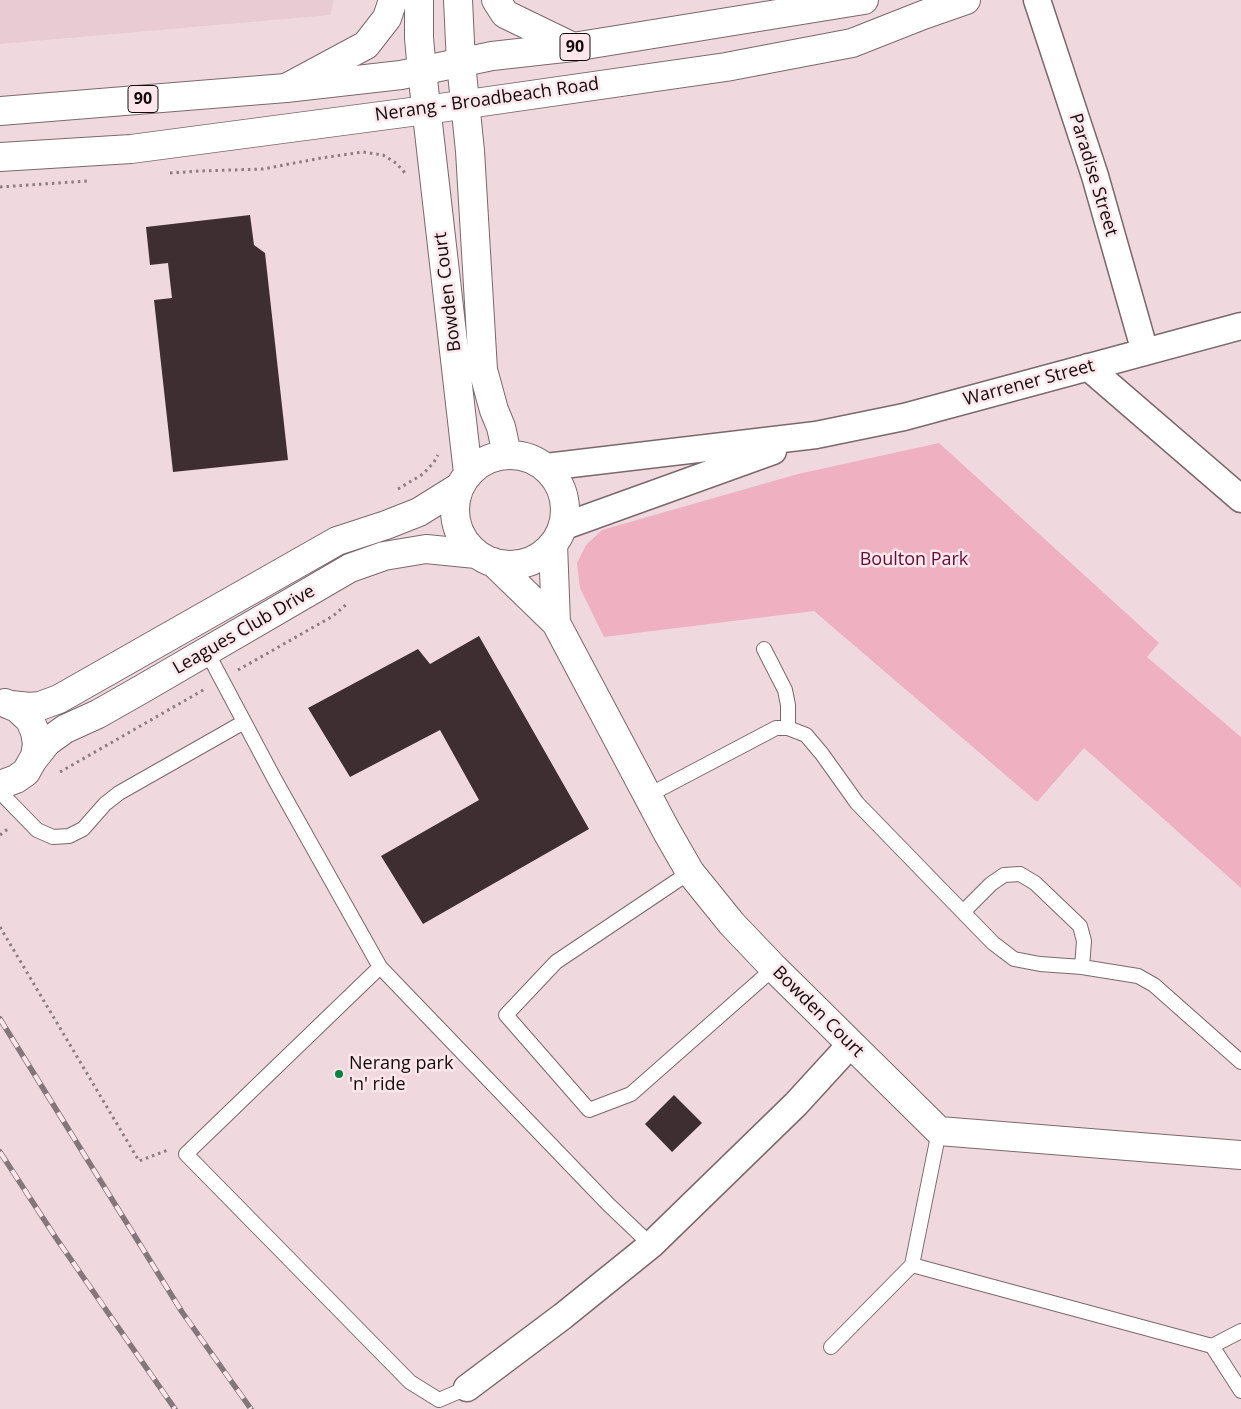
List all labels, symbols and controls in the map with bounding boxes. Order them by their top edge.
road number: 90 [560,34,590,61]
street label: Nerang - Broadbeach Road [373,74,601,126]
road number: 90 [128,86,158,112]
street label: Paradise Street [1064,111,1122,239]
street label: Bowden Court [430,231,466,353]
street label: Warrener Street [961,355,1097,411]
park label: Boulton Park [860,549,968,571]
street label: Leagues Club Drive [169,581,319,679]
street label: Bowden Court [768,962,868,1062]
place label: Nerang park 'n' ride [349,1053,453,1096]
marker: Nerang park 'n' ride [333,1068,345,1080]

